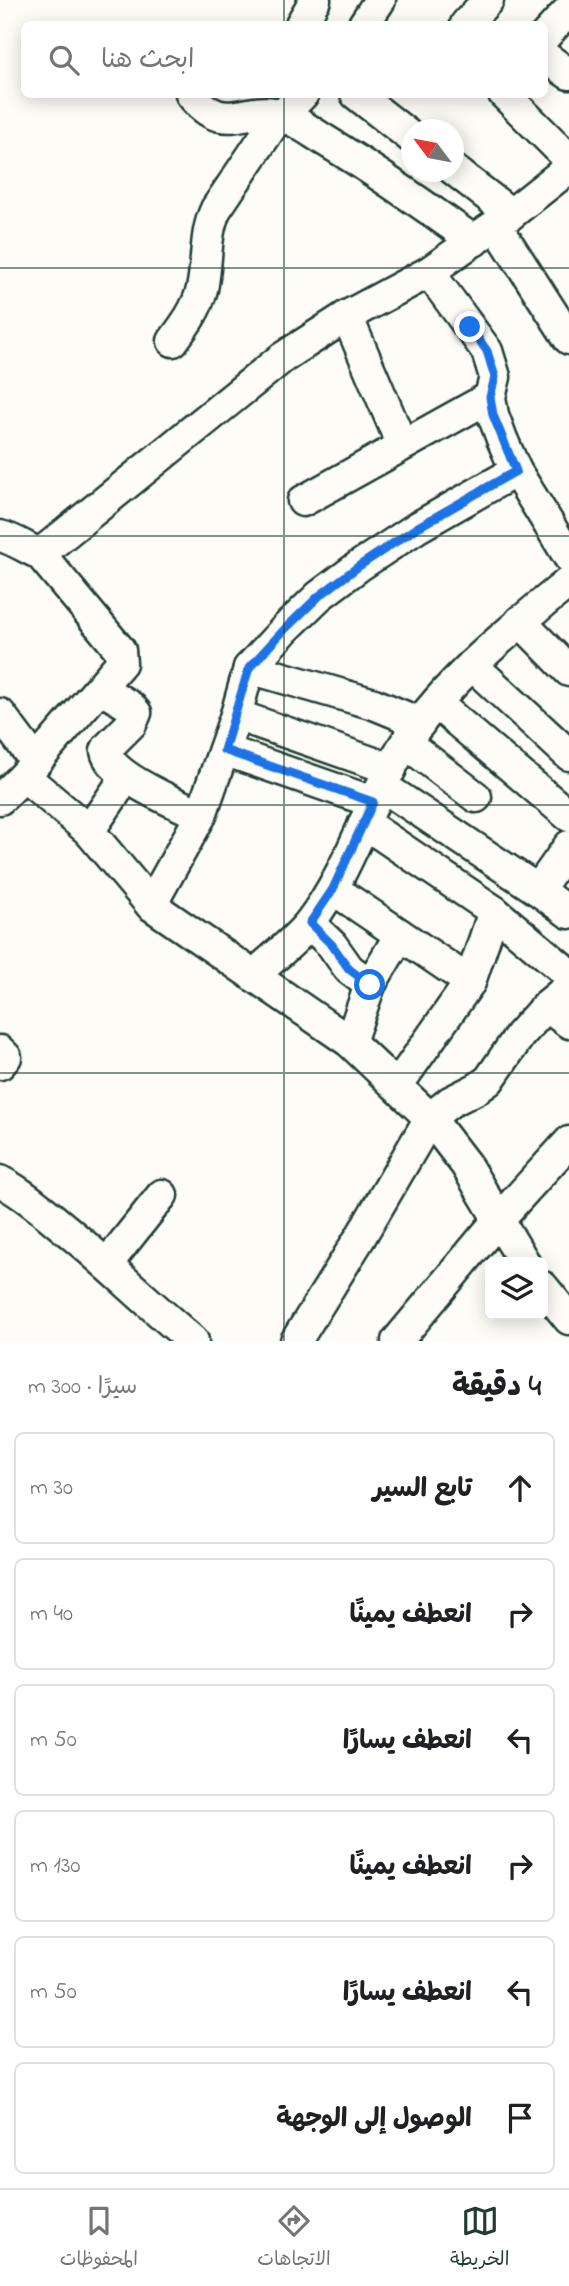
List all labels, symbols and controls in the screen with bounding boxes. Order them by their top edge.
search box [21,21,548,98]
icon: search [45,41,83,79]
text: ابحث هنا [101,42,194,80]
north arrow [401,119,464,182]
route end [454,311,485,342]
route start [354,969,385,1000]
map controls [485,1257,548,1320]
button: layers [485,1257,548,1320]
text: 4 دقيقة [452,1366,541,1410]
text: سيرًا · 300 m [28,1371,137,1404]
icon: ahead [501,1469,539,1507]
text: تابع السير [373,1471,472,1509]
text: 30 m [30,1472,73,1505]
icon: right [501,1595,539,1633]
text: انعطف يمينًا [349,1597,472,1635]
text: 40 m [30,1598,73,1631]
icon: left [501,1721,539,1759]
text: انعطف يسارًا [343,1723,472,1761]
text: 50 m [30,1724,77,1757]
icon: right [501,1847,539,1885]
text: انعطف يمينًا [349,1849,472,1887]
text: 130 m [30,1850,80,1883]
icon: left [501,1973,539,2011]
text: انعطف يسارًا [343,1975,472,2013]
text: 50 m [30,1976,77,2009]
icon: arrive [501,2099,539,2137]
text: الوصول إلى الوجهة [276,2101,472,2139]
tab: المحفوظات [60,2202,138,2275]
tab: الاتجاهات [257,2202,331,2275]
tab: الخريطة [450,2202,509,2275]

